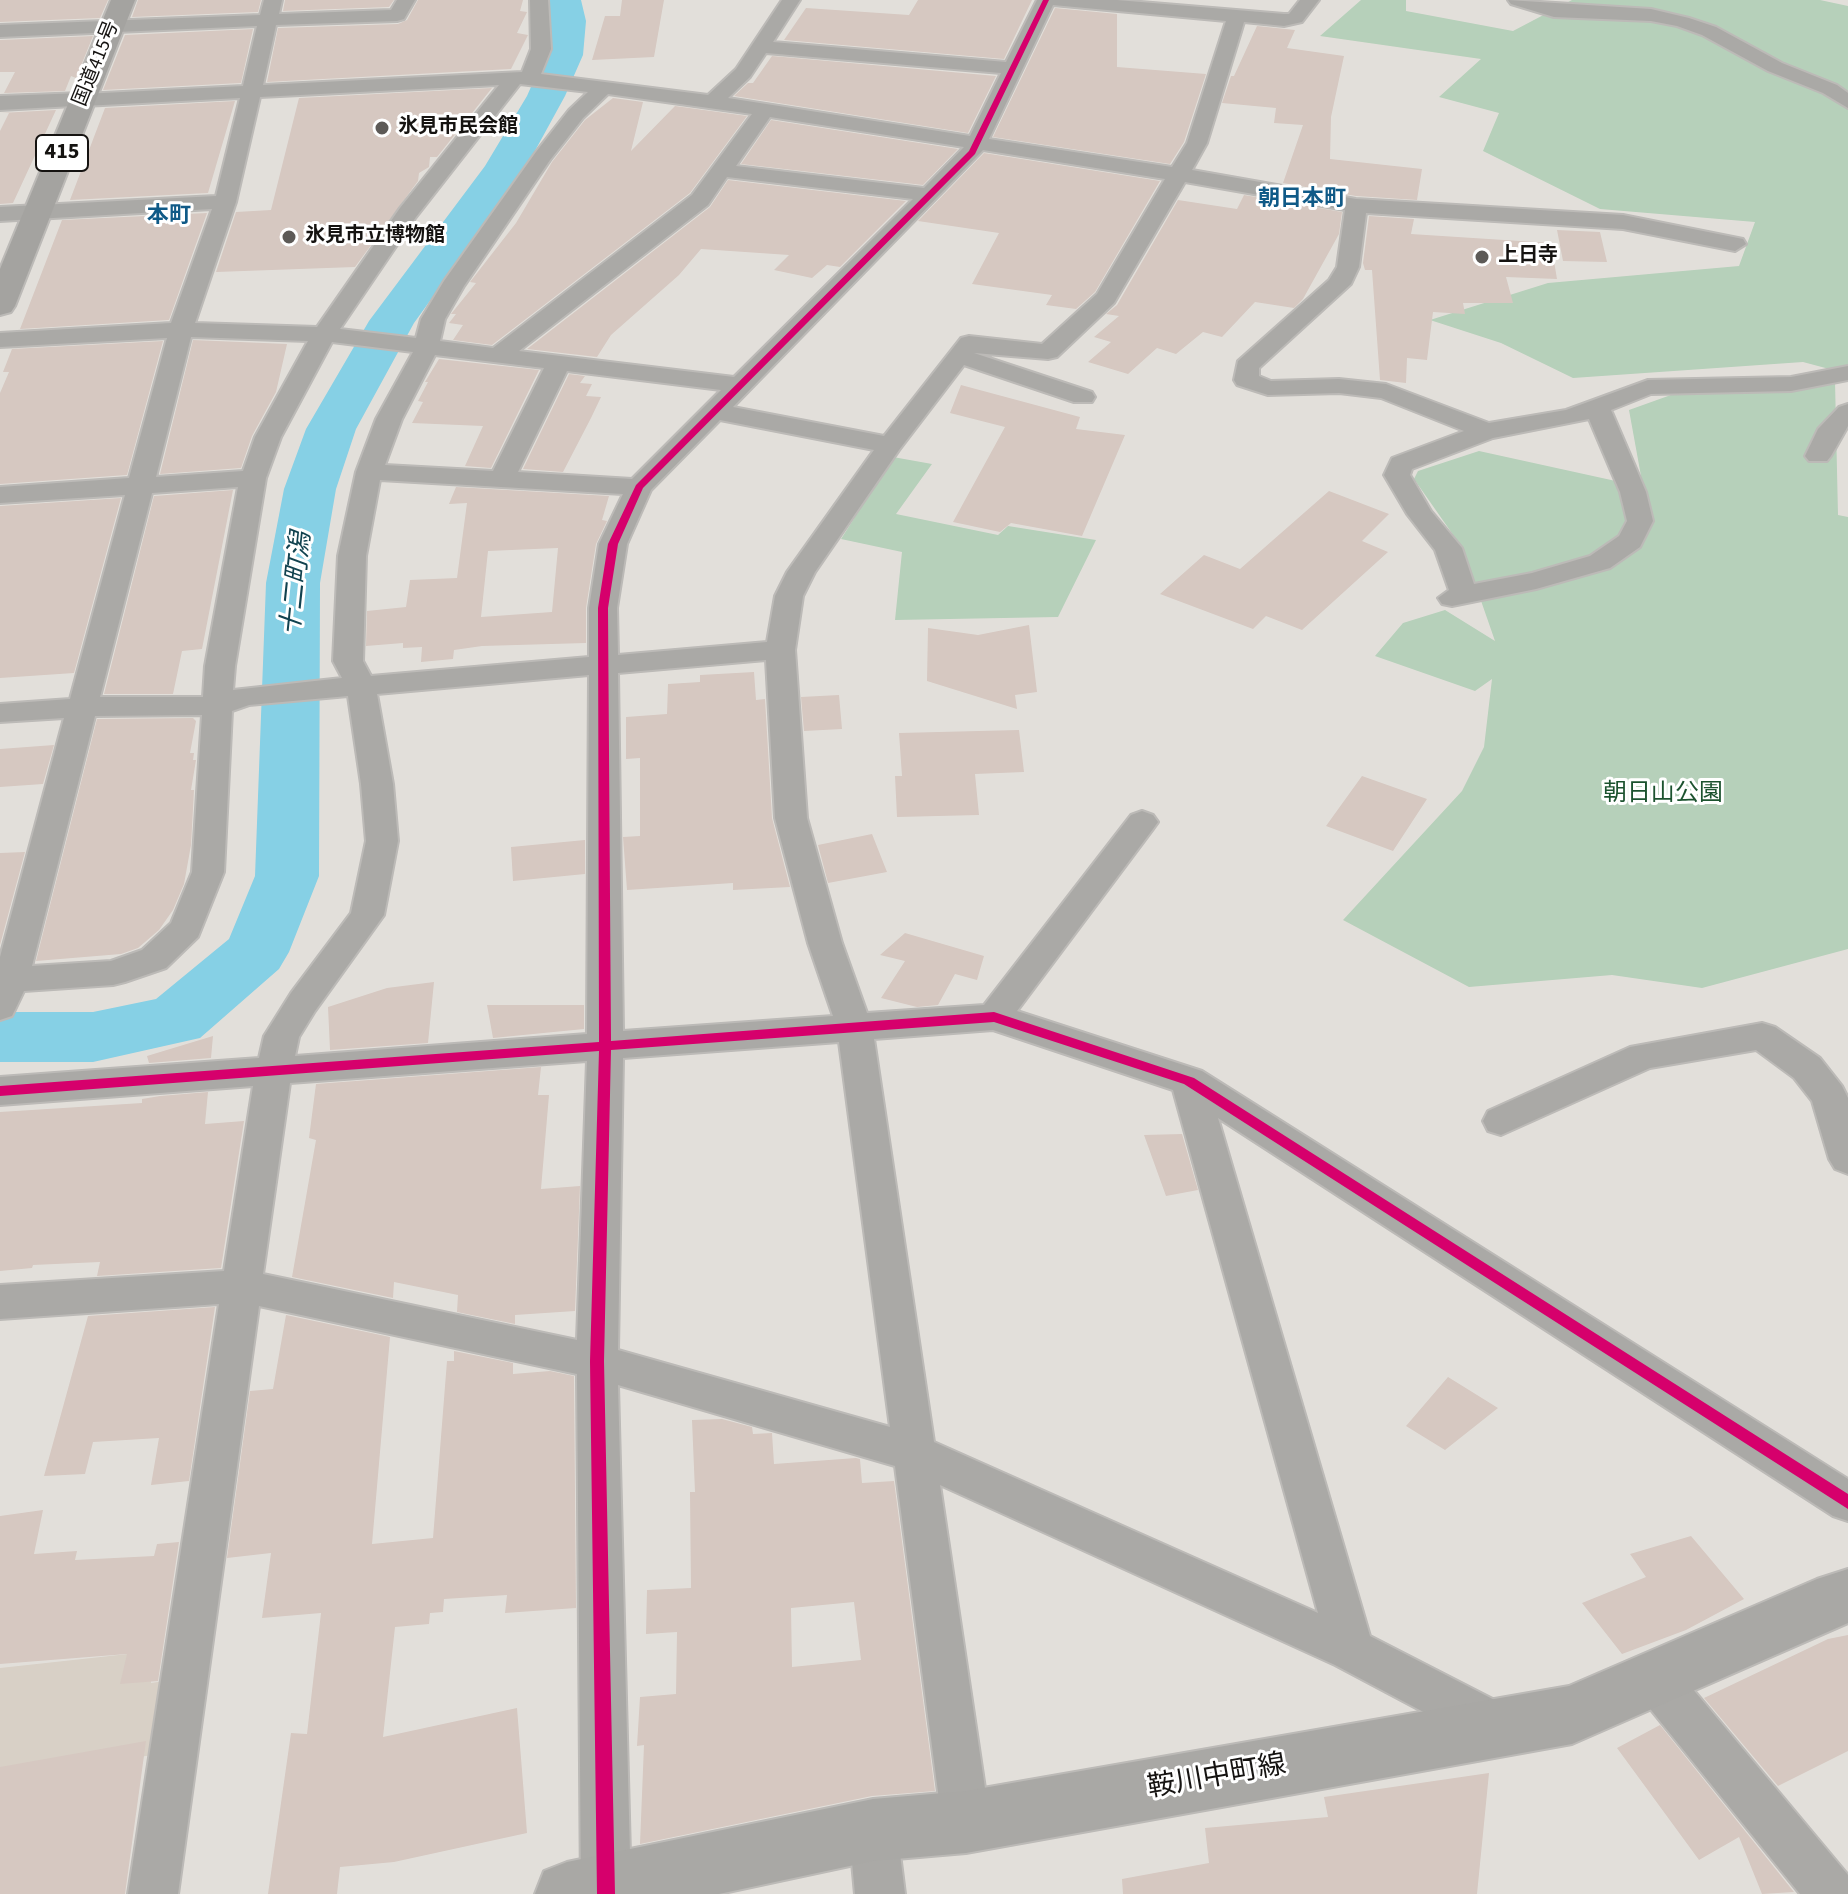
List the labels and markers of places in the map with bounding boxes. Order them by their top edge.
place label: 氷見市民会館 [398,116,518,140]
marker: 氷見市民会館 [373,119,391,137]
place label: 氷見市立博物館 [305,225,445,249]
marker: 氷見市立博物館 [280,228,298,246]
place label: 上日寺 [1498,245,1558,269]
marker: 上日寺 [1473,248,1491,266]

